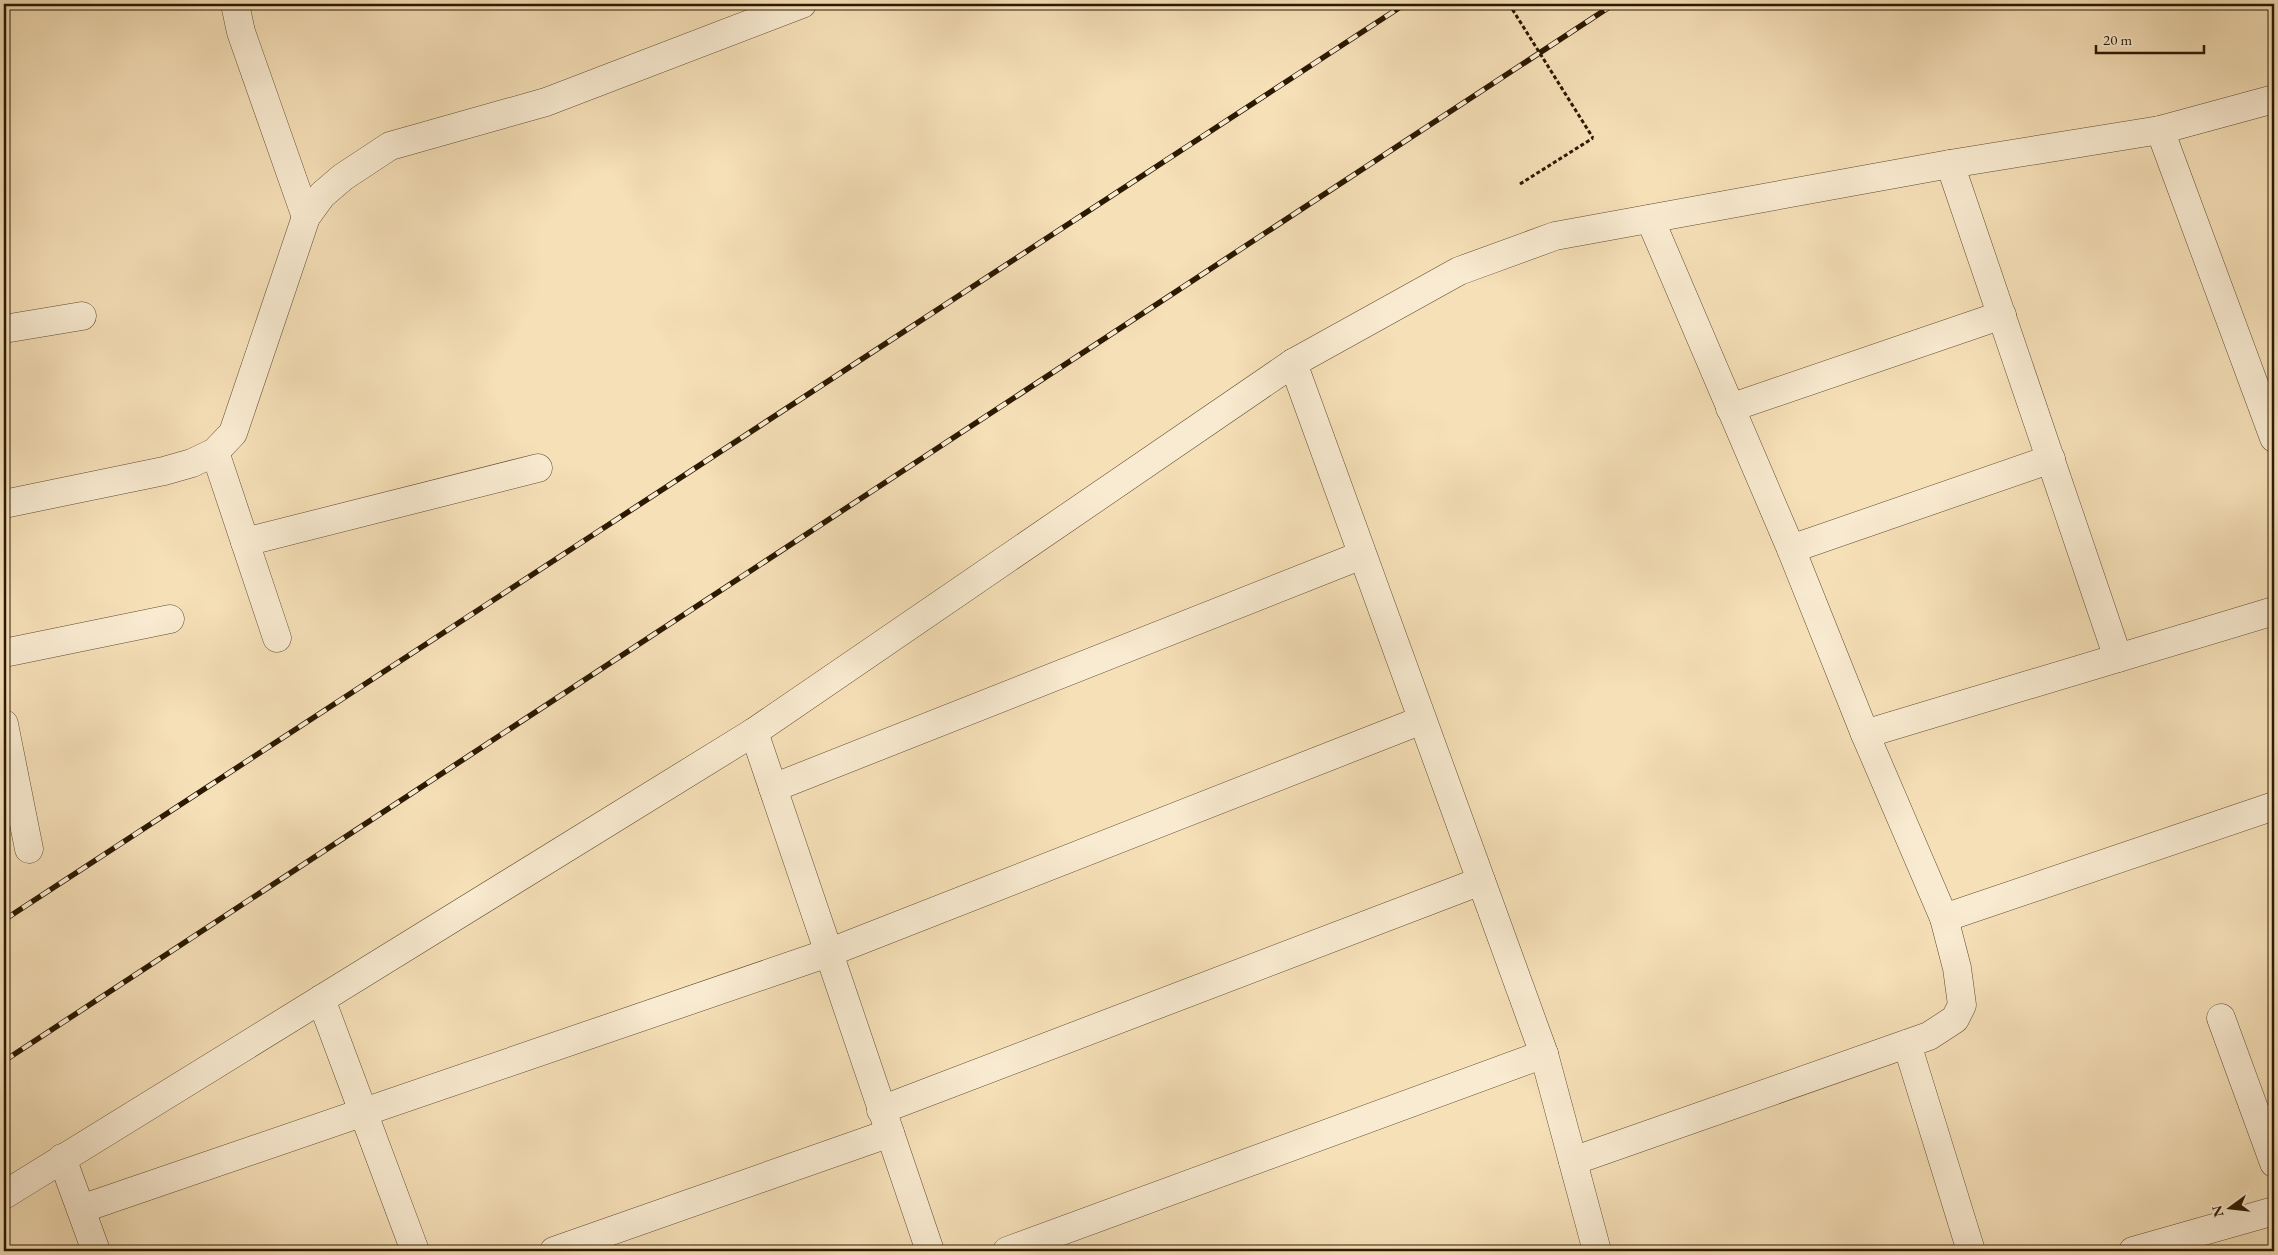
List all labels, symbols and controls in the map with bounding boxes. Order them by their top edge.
scale bar [2096,22,2203,54]
text: 20 m [2103,30,2132,49]
north arrow [2206,1182,2256,1232]
text: N [2207,1203,2228,1219]

